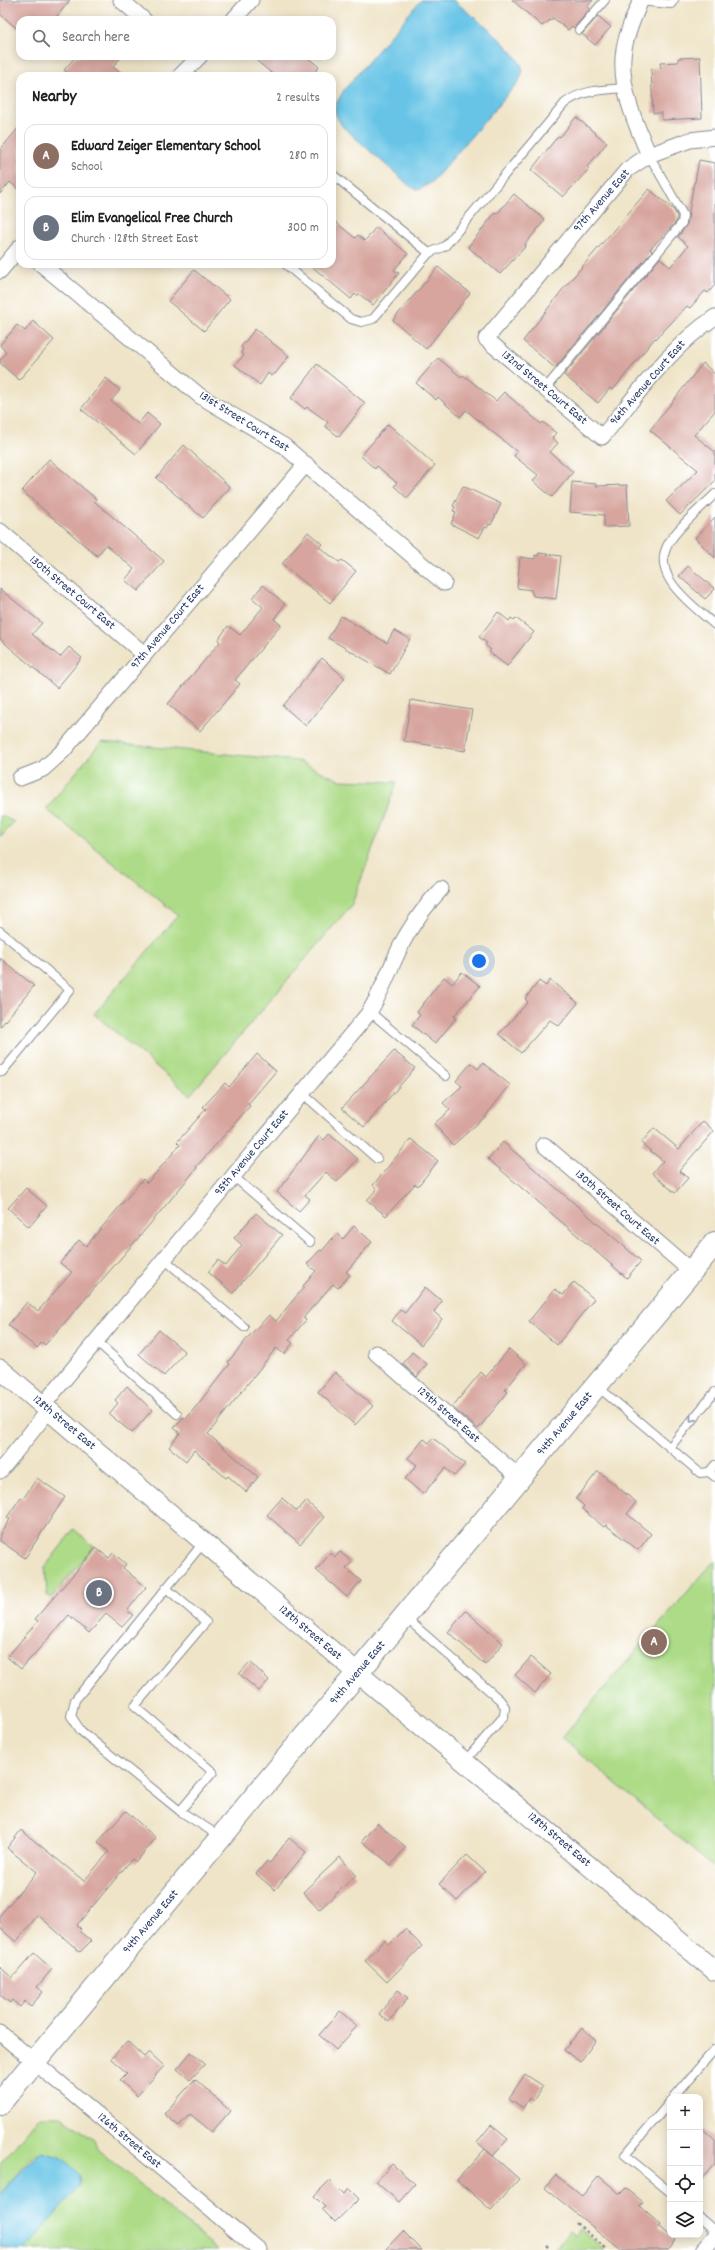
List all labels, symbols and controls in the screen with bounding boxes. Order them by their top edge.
search box [16,16,336,60]
icon: search [30,27,52,49]
text: Search here [62,27,130,49]
text: Nearby [32,86,76,110]
text: 2 results [276,89,320,108]
text: Edward Zeiger Elementary School [71,136,261,158]
text: A [42,147,50,166]
text: 280 m [289,147,319,166]
text: School [71,158,103,177]
street label: 97th Avenue East [570,165,635,236]
text: Elim Evangelical Free Church [71,208,233,230]
text: B [43,219,49,238]
text: 300 m [287,219,319,238]
text: Church · 128th Street East [71,230,198,249]
street label: 96th Avenue Court East [606,336,690,429]
street label: 132nd Street Court East [497,347,591,429]
street label: 131st Street Court East [196,387,293,457]
street label: 130th Street Court East [25,552,119,634]
street label: 97th Avenue Court East [127,580,209,673]
your location [469,951,489,971]
street label: 95th Avenue Court East [211,1106,294,1200]
street label: 130th Street Court East [571,1166,664,1250]
street label: 129th Street East [413,1383,484,1448]
street label: 94th Avenue East [533,1388,597,1460]
street label: 128th Street East [29,1391,100,1455]
one-way arrow [690,1415,697,1422]
pin: B [86,1578,112,1608]
street label: 128th Street East [275,1601,346,1665]
pin: A [641,1627,667,1657]
street label: 94th Avenue East [326,1637,390,1709]
street label: 128th Street East [524,1808,595,1872]
street label: 94th Avenue East [119,1886,183,1958]
map controls [667,2094,703,2238]
button: + [667,2094,703,2130]
street label: 126th Street East [93,2109,165,2173]
button: − [667,2130,703,2166]
button: locate [667,2166,703,2202]
button: layers [667,2202,703,2238]

